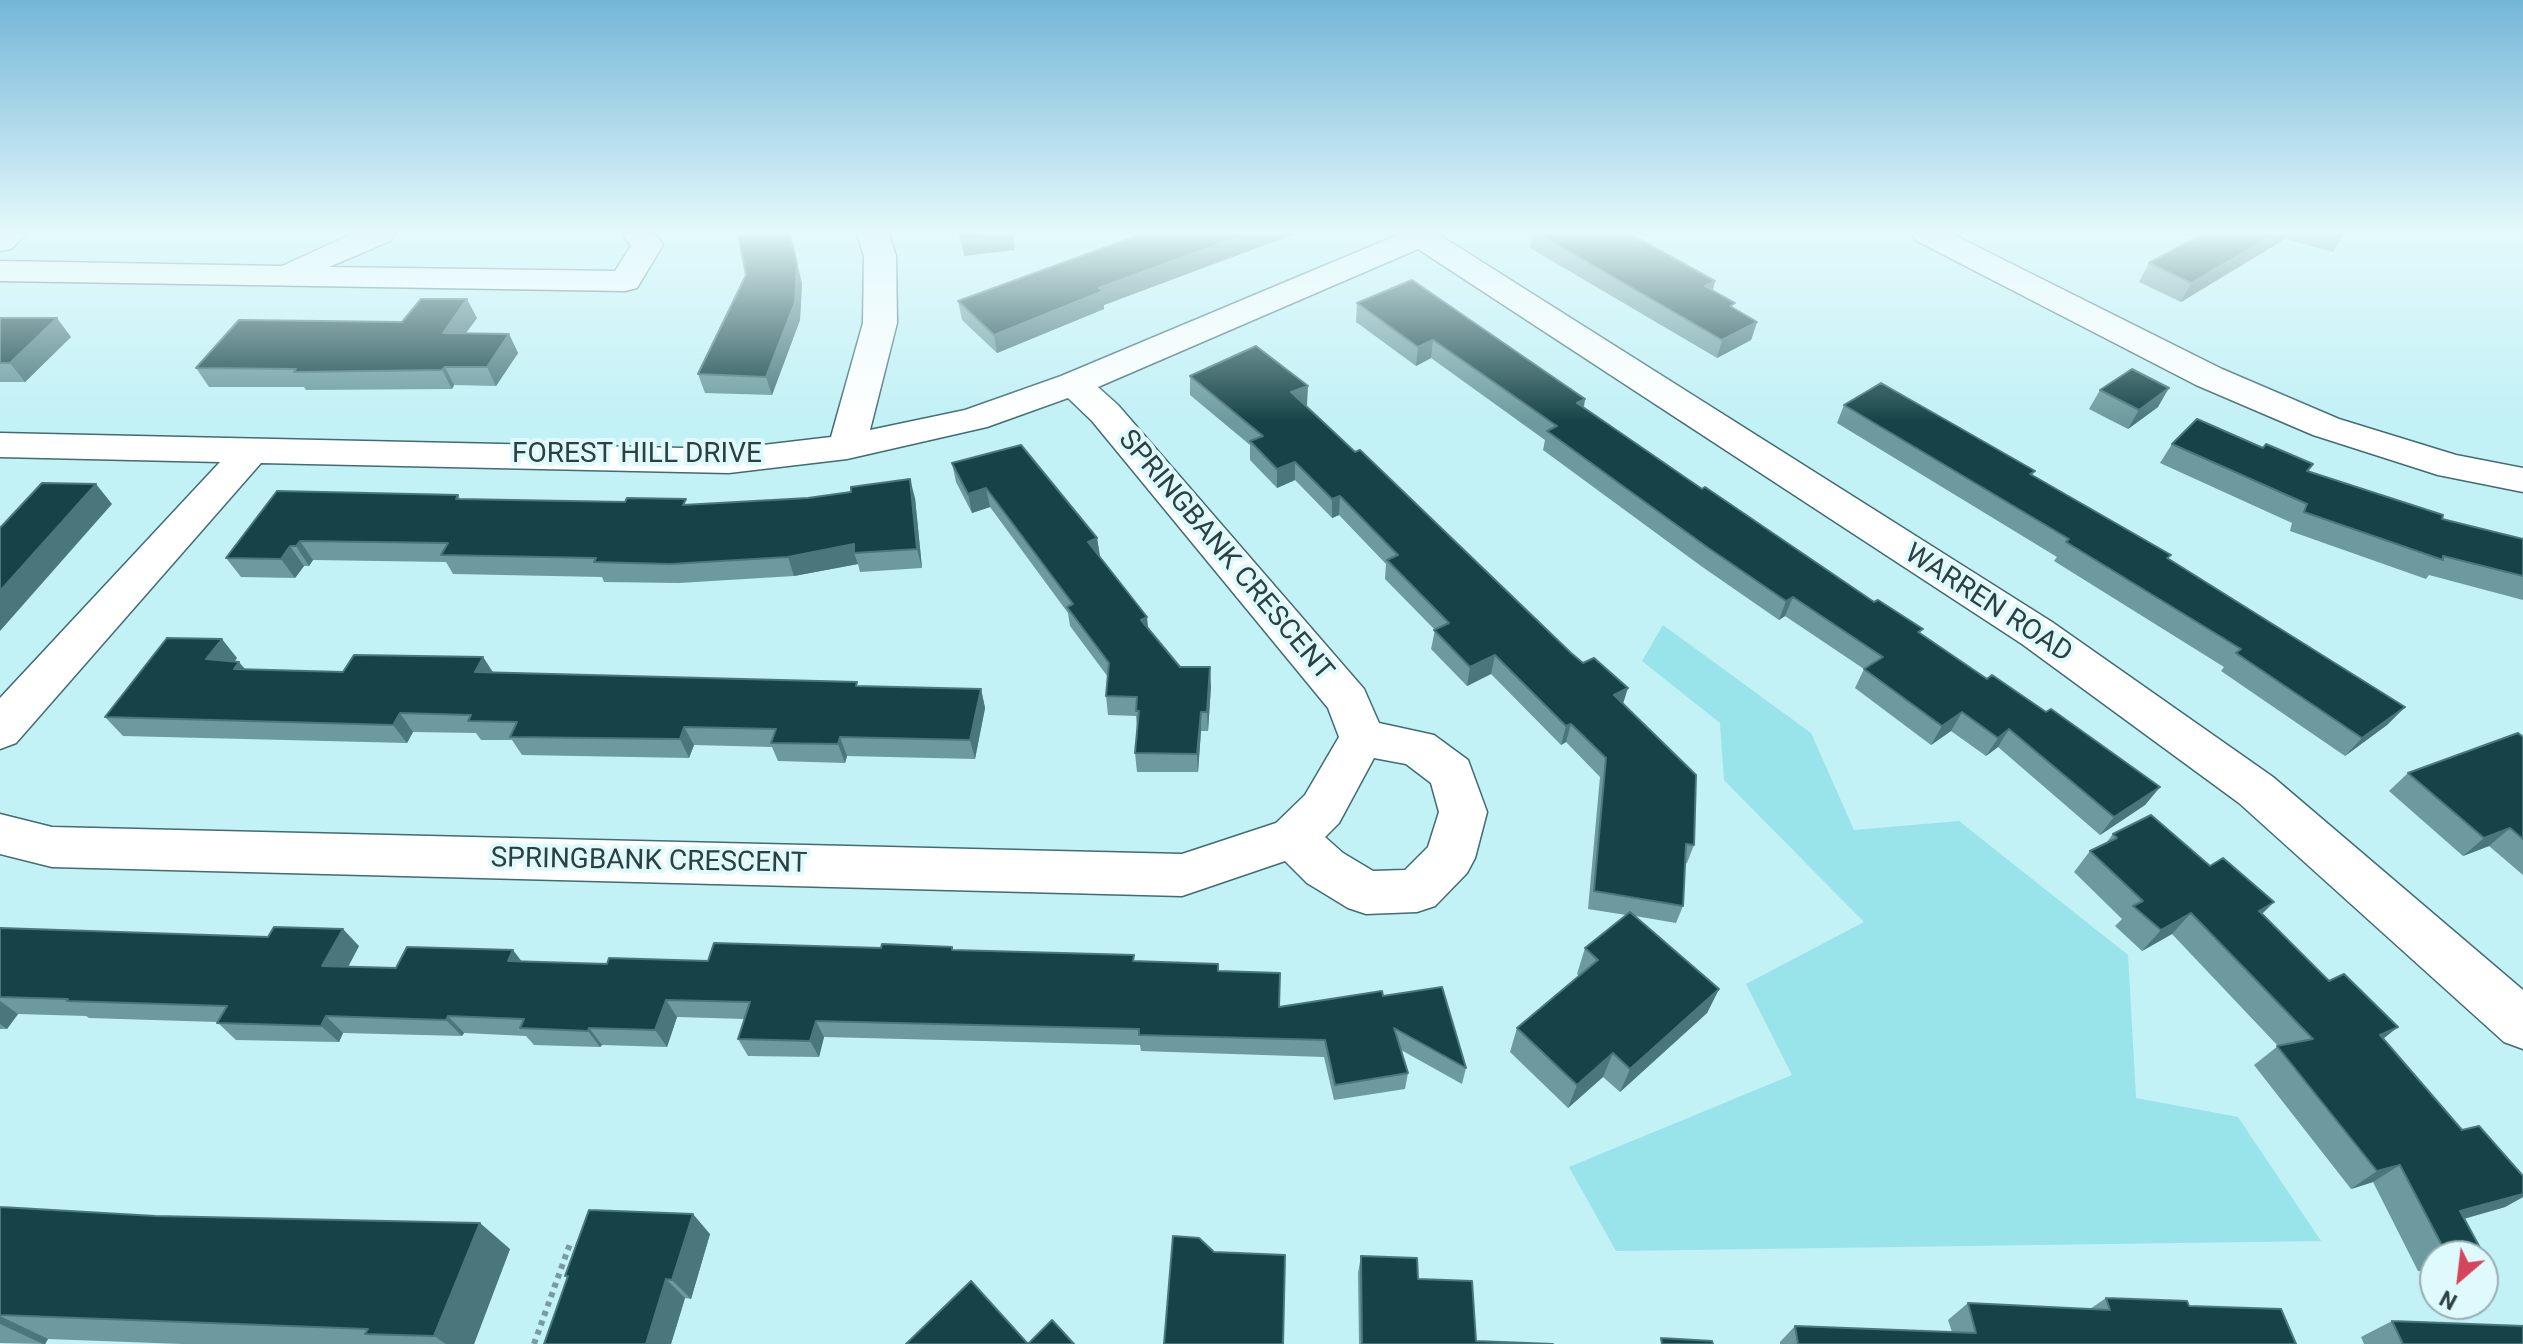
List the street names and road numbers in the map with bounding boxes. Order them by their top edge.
street label: SPRINGBANK CRESCENT [1110,424,1340,688]
street label: FOREST HILL DRIVE [512,438,762,472]
street label: WARREN ROAD [1898,537,2078,671]
street label: SPRINGBANK CRESCENT [490,842,808,882]

